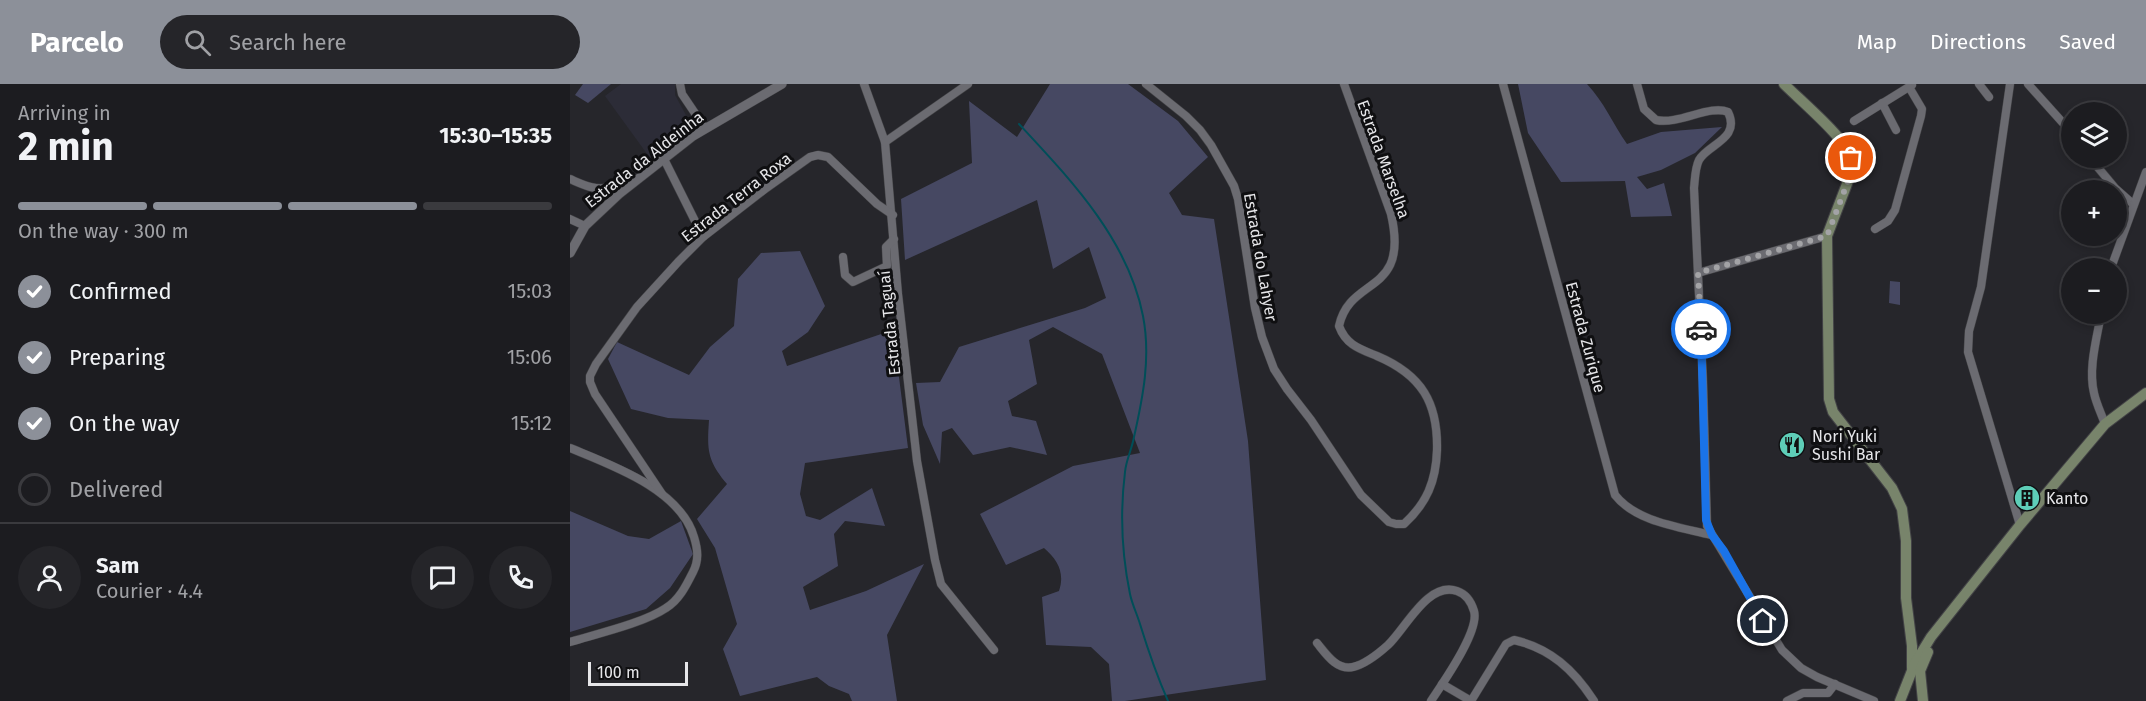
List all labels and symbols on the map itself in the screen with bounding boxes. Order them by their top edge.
street label: Estrada Marselha [1353,97,1414,221]
street label: Estrada da Aldeinha [581,107,707,212]
pin [1825,132,1876,183]
street label: Estrada Terra Roxa [678,149,795,246]
street label: Estrada do Lahyer [1240,191,1281,324]
street label: Estrada Taguaí [874,269,904,376]
street label: Estrada Zurique [1562,280,1609,395]
courier [1671,299,1731,359]
place label: Nori Yuki Sushi Bar [1812,427,1881,464]
restaurant icon: Nori Yuki Sushi Bar [1777,430,1807,460]
building icon: Kanto [2012,483,2042,513]
place label: Kanto [2046,489,2088,508]
pin [1737,595,1788,646]
scale bar [588,659,688,686]

